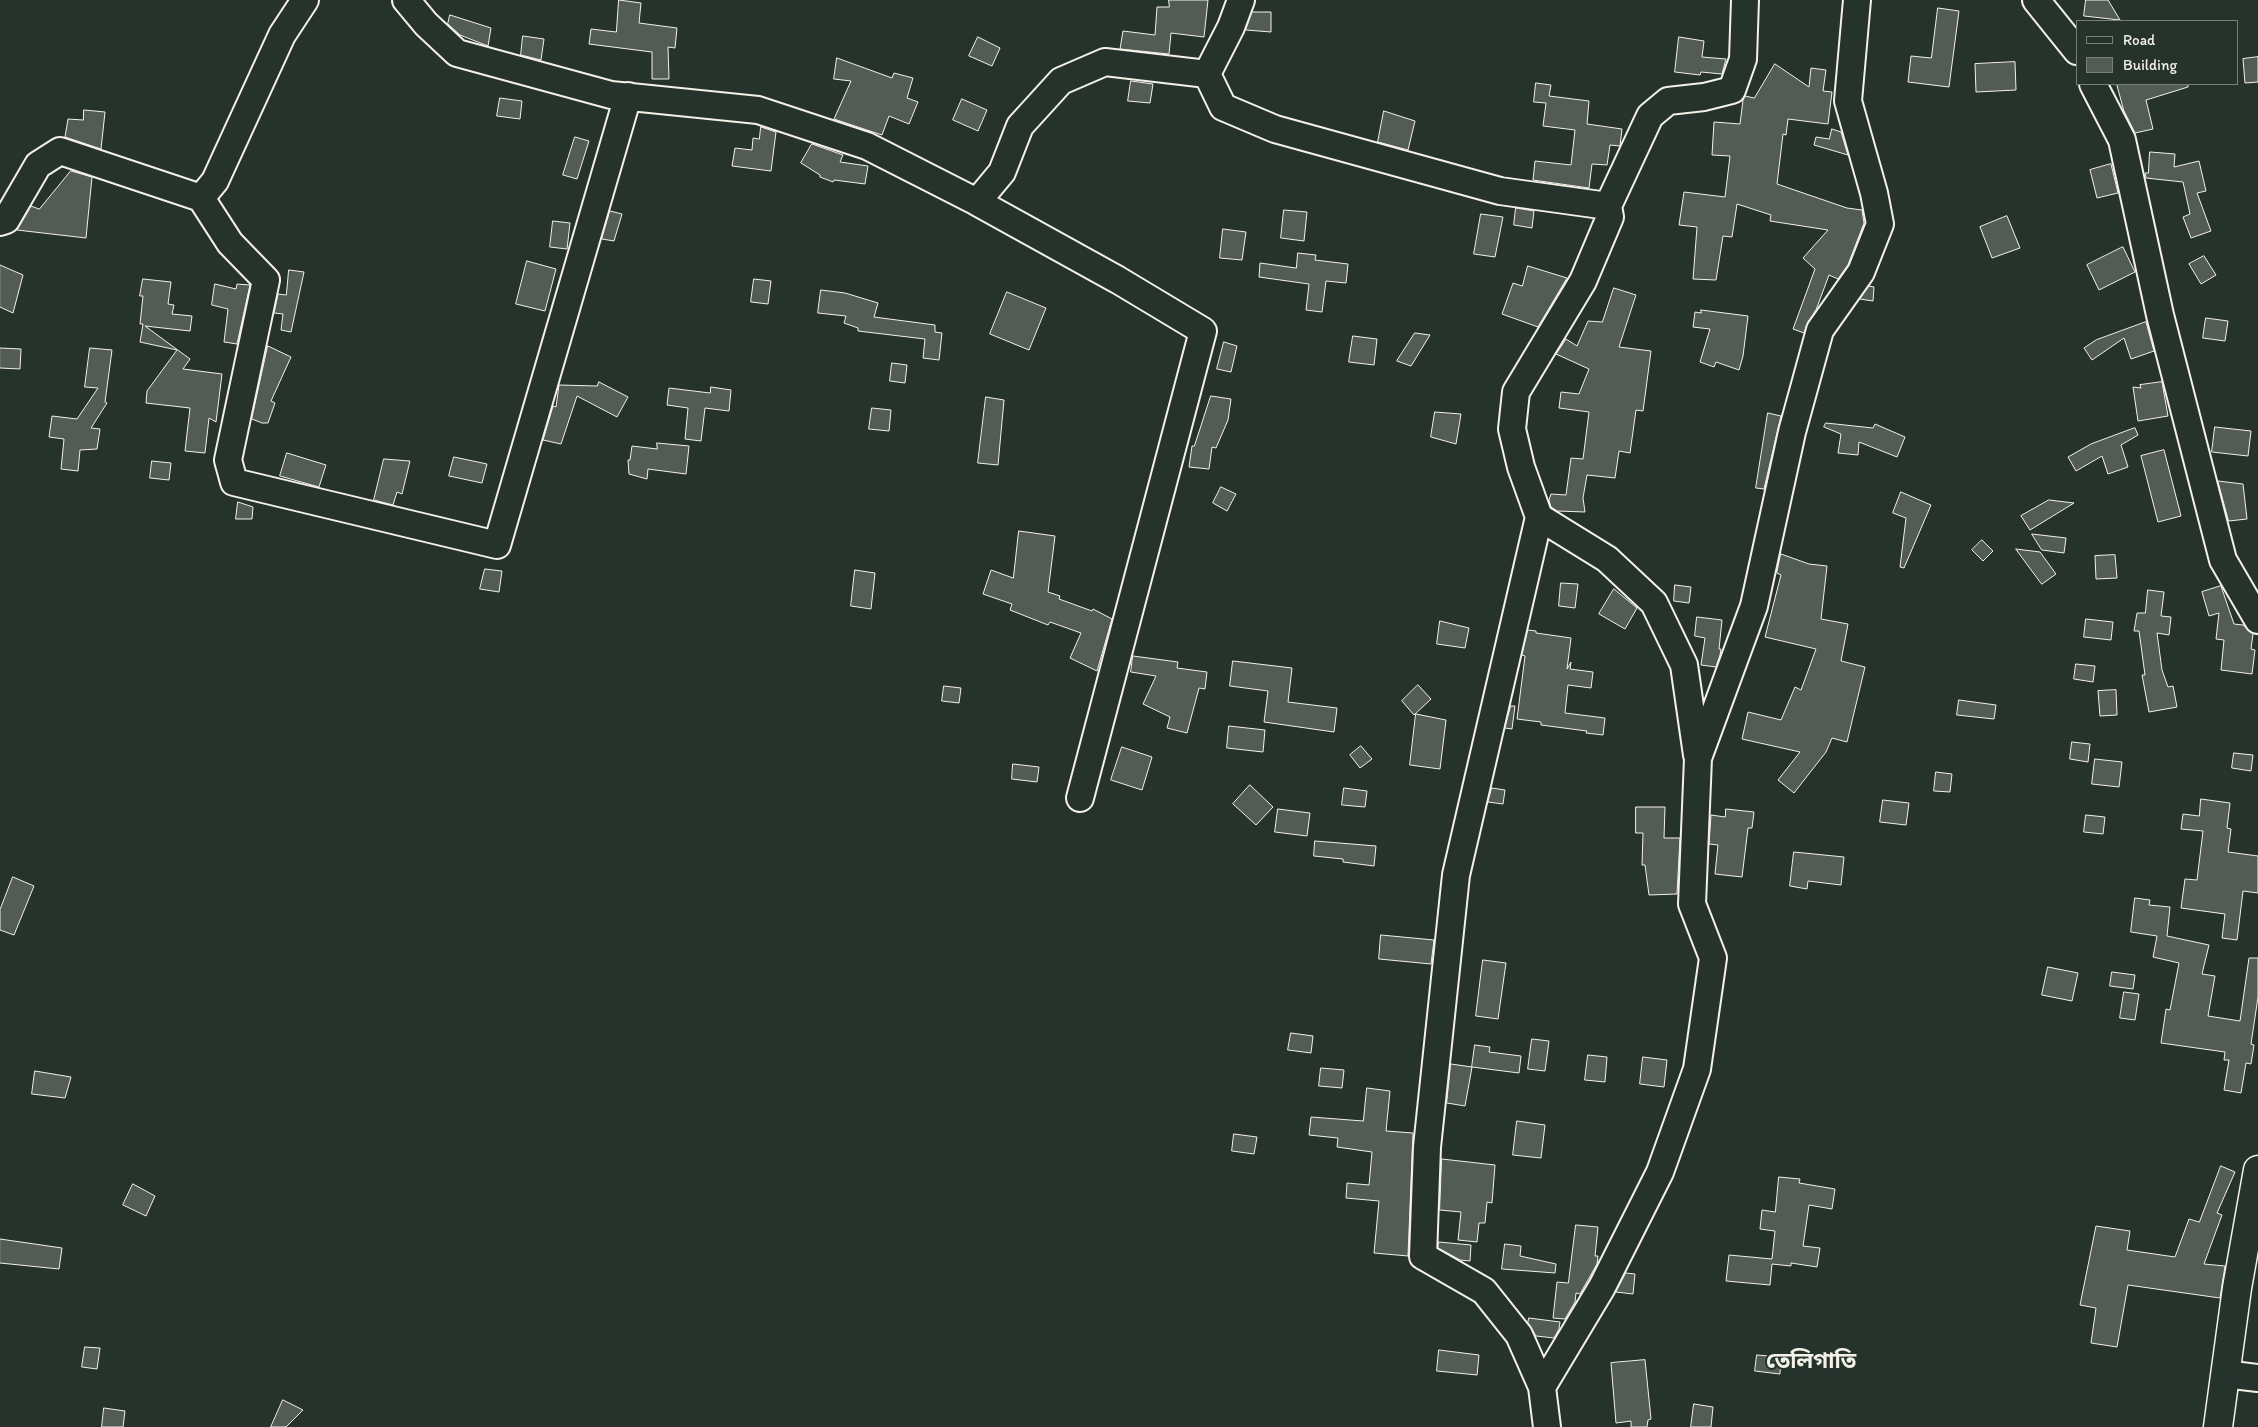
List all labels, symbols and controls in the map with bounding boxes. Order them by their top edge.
legend [2076,20,2238,85]
text: Road [2123,31,2155,49]
text: Building [2123,56,2177,74]
district label: তেলিগাতি [1766,1349,1856,1375]

